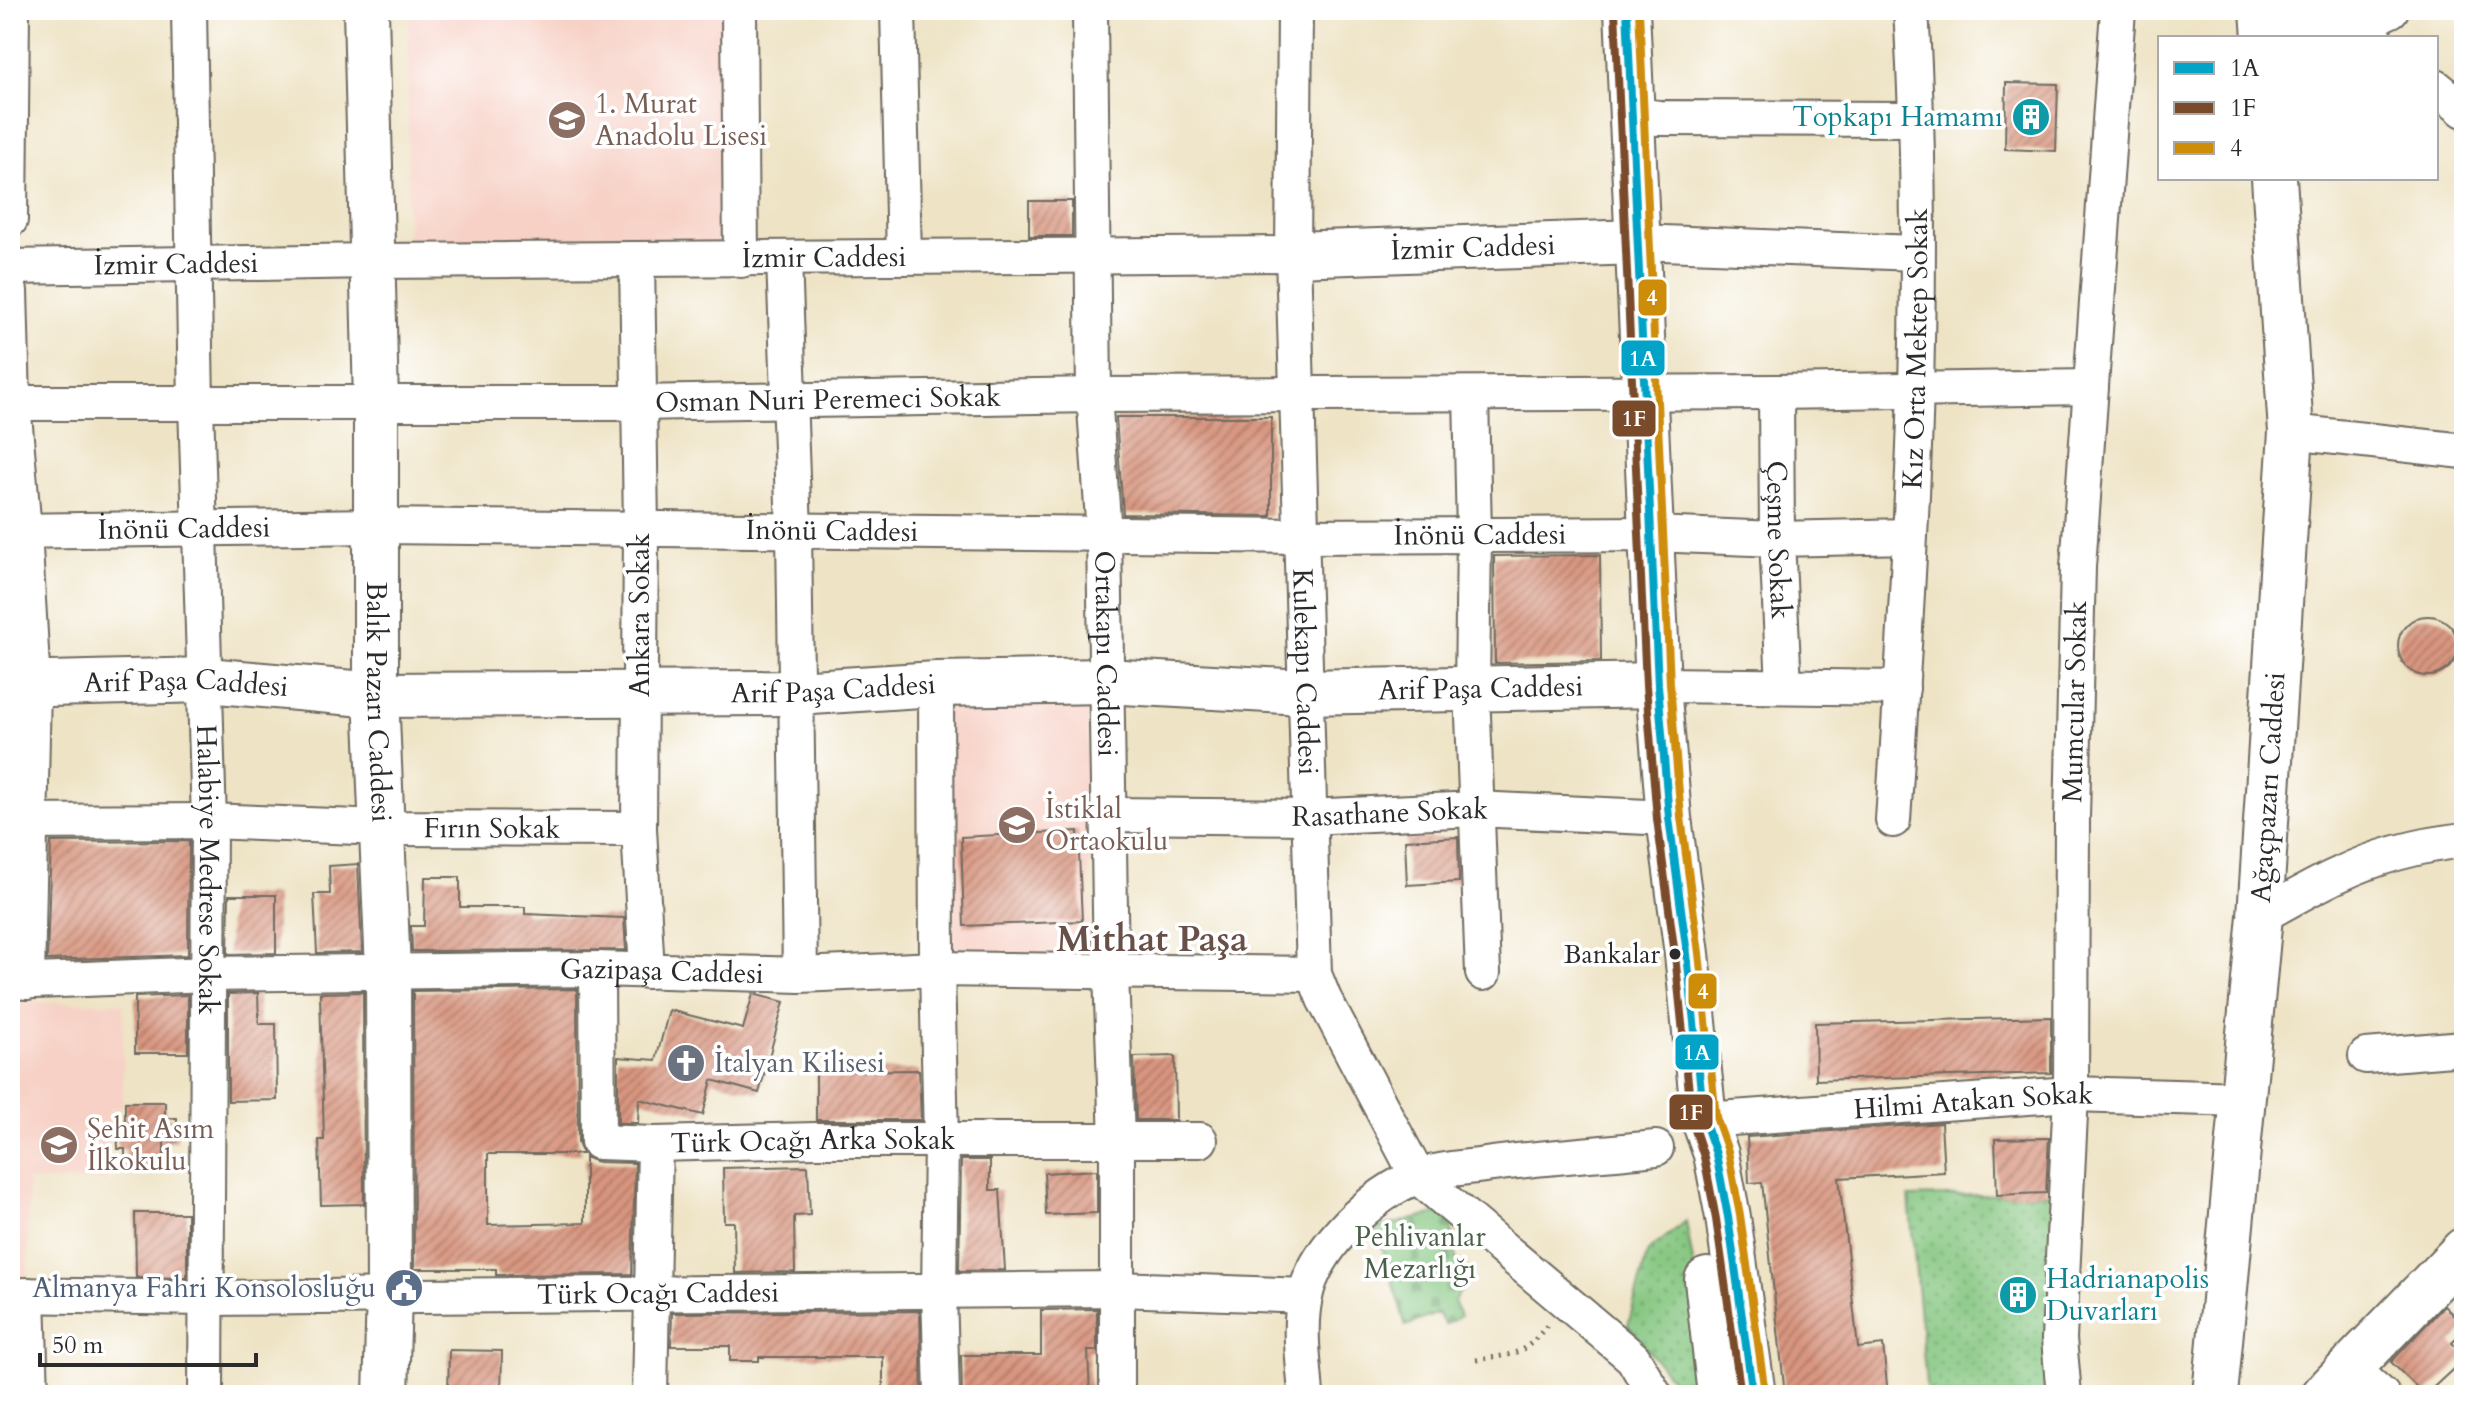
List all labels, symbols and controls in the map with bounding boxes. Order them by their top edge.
legend [2158,36,2438,180]
text: 1A [2230,52,2260,85]
place label: 1. Murat Anadolu Lisesi [595,85,767,155]
text: 1F [2230,92,2256,125]
building icon: Topkapı Hamamı [2010,96,2052,138]
place label: Topkapı Hamamı [1792,98,2003,136]
school or university icon: 1. Murat Anadolu Lisesi [546,99,588,141]
text: 4 [2230,132,2242,165]
street label: Kız Orta Mektep Sokak [1893,208,1937,490]
street label: İzmir Caddesi [1390,226,1556,270]
street label: İzmir Caddesi [741,238,907,277]
street label: İzmir Caddesi [93,244,259,285]
line badge: 4 [1637,278,1668,317]
text: 4 [1646,283,1658,313]
line badge: 1A [1620,339,1666,377]
text: 1A [1629,344,1657,374]
street label: Osman Nuri Peremeci Sokak [655,378,1001,422]
line badge: 1F [1611,399,1657,438]
text: 1F [1622,404,1646,434]
street label: Çeşme Sokak [1757,461,1800,620]
street label: İnönü Caddesi [97,508,271,549]
street label: İnönü Caddesi [745,511,919,551]
street label: İnönü Caddesi [1393,515,1567,554]
street label: Ankara Sokak [621,533,659,697]
street label: Ortakapı Caddesi [1085,550,1127,757]
street label: Kulekapı Caddesi [1283,568,1327,776]
street label: Balık Pazarı Caddesi [357,581,401,823]
street label: Mumcular Sokak [2053,600,2096,803]
street label: Arif Paşa Caddesi [83,661,290,706]
street label: Arif Paşa Caddesi [731,665,937,712]
street label: Arif Paşa Caddesi [1378,667,1584,710]
street label: Ağaçpazarı Caddesi [2242,671,2295,904]
street label: Halabiye Medrese Sokak [187,724,228,1015]
place label: İstiklal Ortaokulu [1045,790,1168,860]
street label: Rasathane Sokak [1291,790,1489,836]
school or university icon: İstiklal Ortaokulu [996,804,1038,846]
street label: Fırın Sokak [423,809,560,848]
district label: Mithat Paşa [1056,915,1248,964]
place label: Bankalar [1564,937,1661,972]
marker: Bankalar [1667,946,1683,962]
street label: Gazipaşa Caddesi [560,950,764,993]
line badge: 4 [1687,972,1718,1010]
text: 4 [1697,977,1709,1007]
line badge: 1A [1674,1033,1720,1071]
text: 1A [1683,1038,1711,1068]
church icon: İtalyan Kilisesi [665,1042,707,1084]
place label: İtalyan Kilisesi [714,1044,885,1082]
street label: Hilmi Atakan Sokak [1852,1075,2094,1128]
line badge: 1F [1668,1093,1714,1131]
text: 1F [1679,1098,1703,1128]
place label: Şehit Asım İlkokulu [87,1110,215,1180]
street label: Türk Ocağı Arka Sokak [670,1121,955,1163]
school or university icon: Şehit Asım İlkokulu [38,1124,80,1166]
park label: Pehlivanlar Mezarlığı [1354,1218,1486,1288]
place label: Hadrianapolis Duvarları [2046,1260,2209,1330]
public building icon: Almanya Fahri Konsolosluğu [383,1267,425,1309]
place label: Almanya Fahri Konsolosluğu [32,1269,376,1307]
street label: Türk Ocağı Caddesi [537,1273,779,1314]
building icon: Hadrianapolis Duvarları [1997,1274,2039,1316]
scale bar [40,1317,256,1367]
text: 50 m [52,1329,104,1362]

